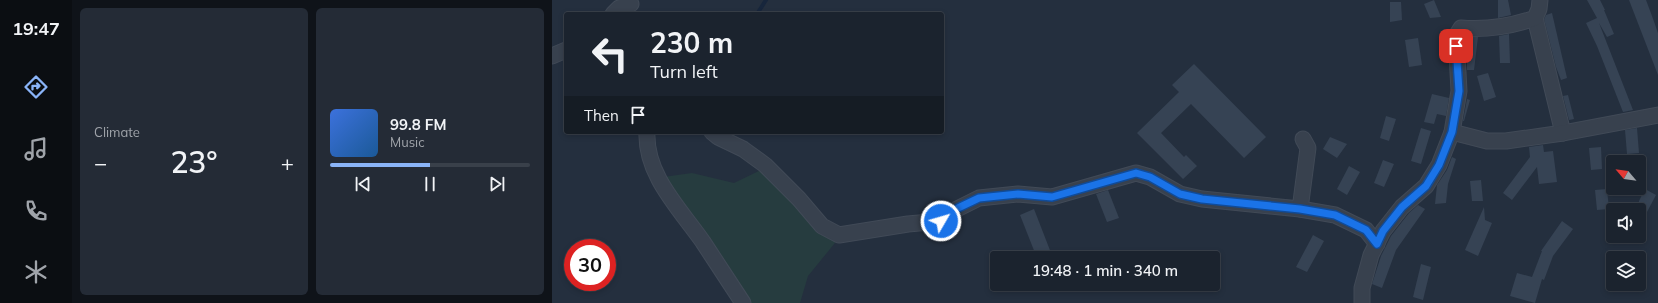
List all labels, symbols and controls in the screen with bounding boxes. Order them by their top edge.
text: 19:47 [12,17,60,40]
text: 230 m [650,25,733,60]
icon: left [584,28,636,80]
pin [1439,29,1473,63]
icon: arrive [1445,35,1467,57]
text: Turn left [650,60,718,83]
icon: directions [22,73,50,101]
icon: arrive [627,104,649,126]
text: Then [584,106,619,125]
text: 99.8 FM [390,115,446,134]
text: Climate [94,124,140,140]
text: Music [390,134,425,150]
icon: music [22,135,50,163]
text: 23° [170,143,218,181]
text: − [94,149,107,177]
text: + [281,149,294,177]
north arrow [1606,155,1646,195]
map controls [1606,155,1646,291]
icon: previous [352,173,374,195]
icon: pause [419,173,441,195]
icon: next [486,173,508,195]
icon: phone [22,197,50,225]
position arrow [920,200,962,242]
button: sound [1606,203,1646,243]
speed limit sign: 30 [564,239,616,291]
button: layers [1606,251,1646,291]
icon: climate [22,258,50,286]
text: 19:48 · 1 min · 340 m [1032,261,1178,280]

